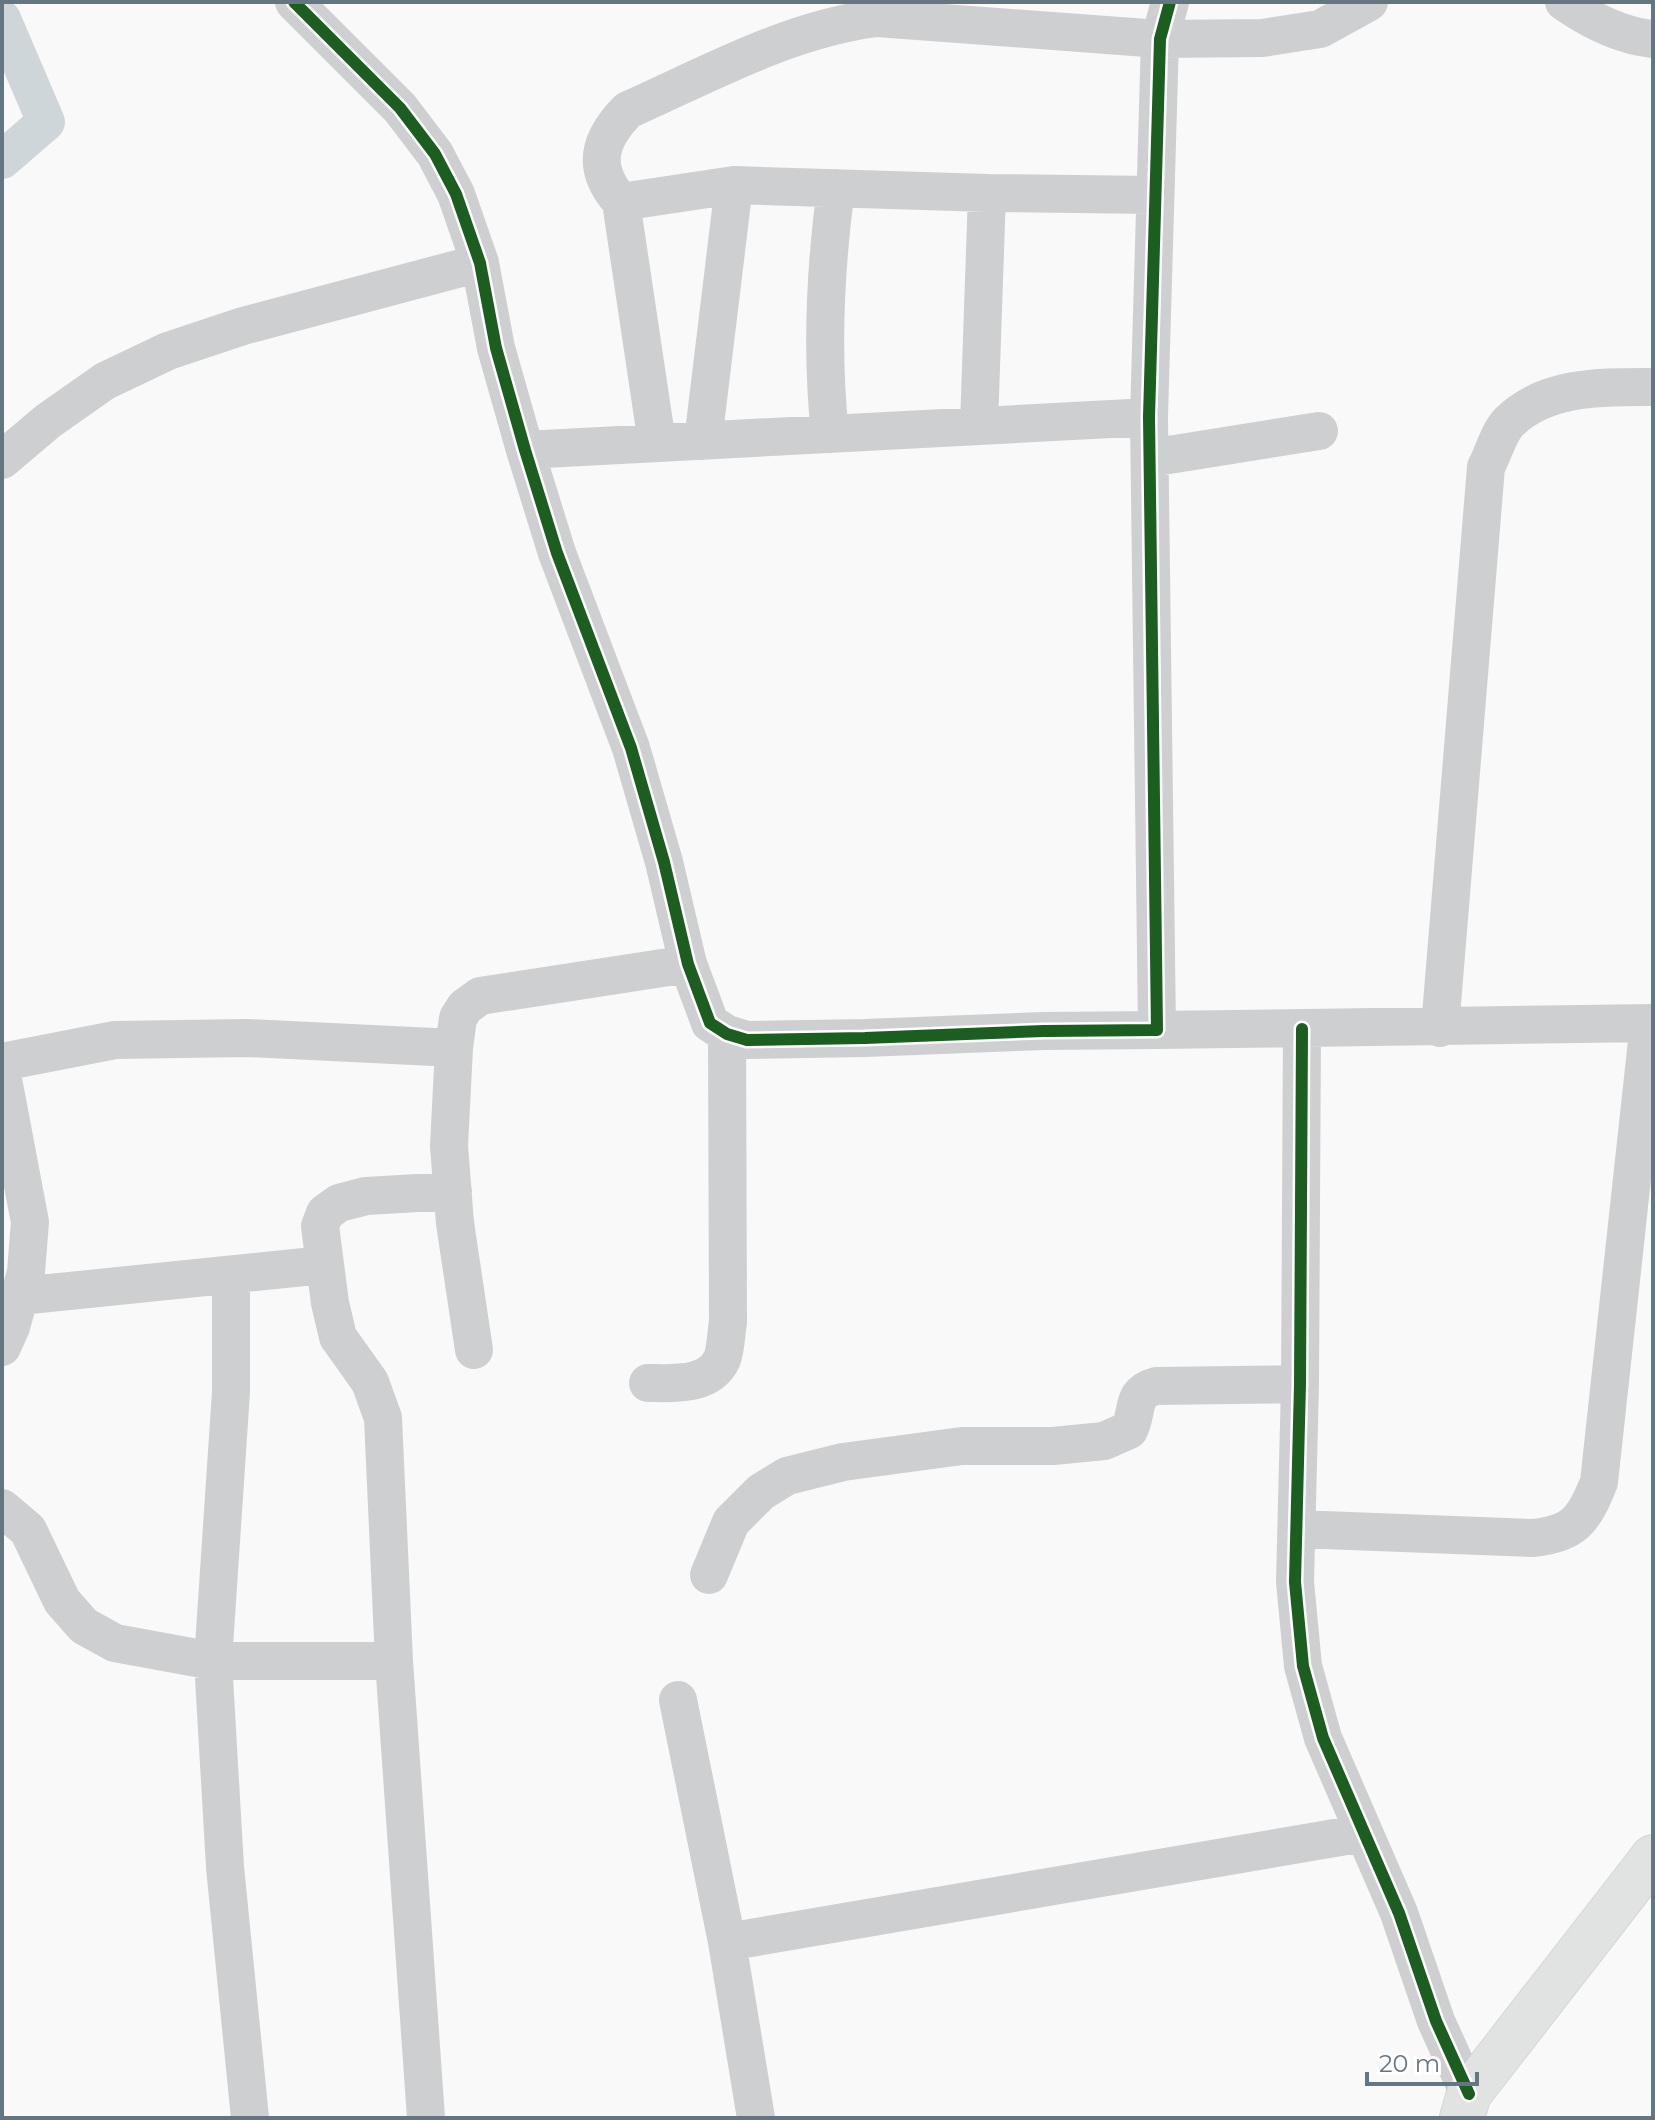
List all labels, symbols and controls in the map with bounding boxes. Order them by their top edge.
scale bar [1367,2036,1477,2086]
text: 20 m [1379,2049,1440,2078]

